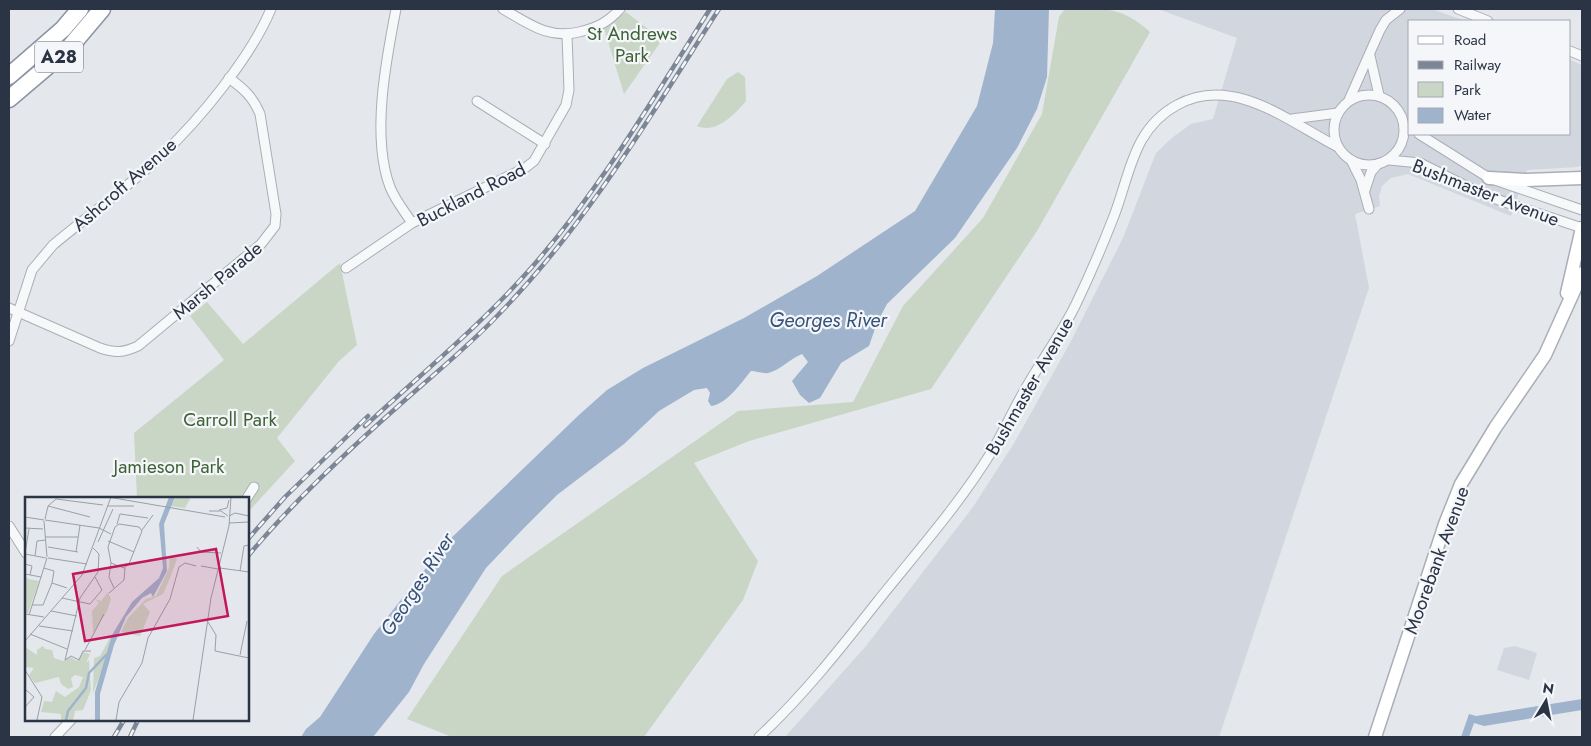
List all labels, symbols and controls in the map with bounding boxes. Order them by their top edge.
park label: St Andrews Park [587,20,678,69]
legend [1408,20,1571,135]
text: Road [1454,29,1486,51]
road number: A28 [35,42,83,72]
text: Railway [1454,54,1501,76]
text: Park [1454,79,1481,101]
text: Water [1454,104,1492,126]
street label: Ashcroft Avenue [66,131,183,237]
street label: Bushmaster Avenue [1408,152,1563,233]
street label: Buckland Road [412,155,530,233]
street label: Marsh Parade [167,235,268,326]
water label: Georges River [769,306,888,335]
street label: Bushmaster Avenue [979,312,1080,460]
park label: Carroll Park [183,406,277,433]
park label: Jamieson Park [111,453,225,480]
street label: Moorebank Avenue [1397,482,1476,638]
inset map [25,497,249,721]
water label: Georges River [373,526,462,642]
north arrow [1521,676,1571,726]
text: N [1541,677,1555,699]

